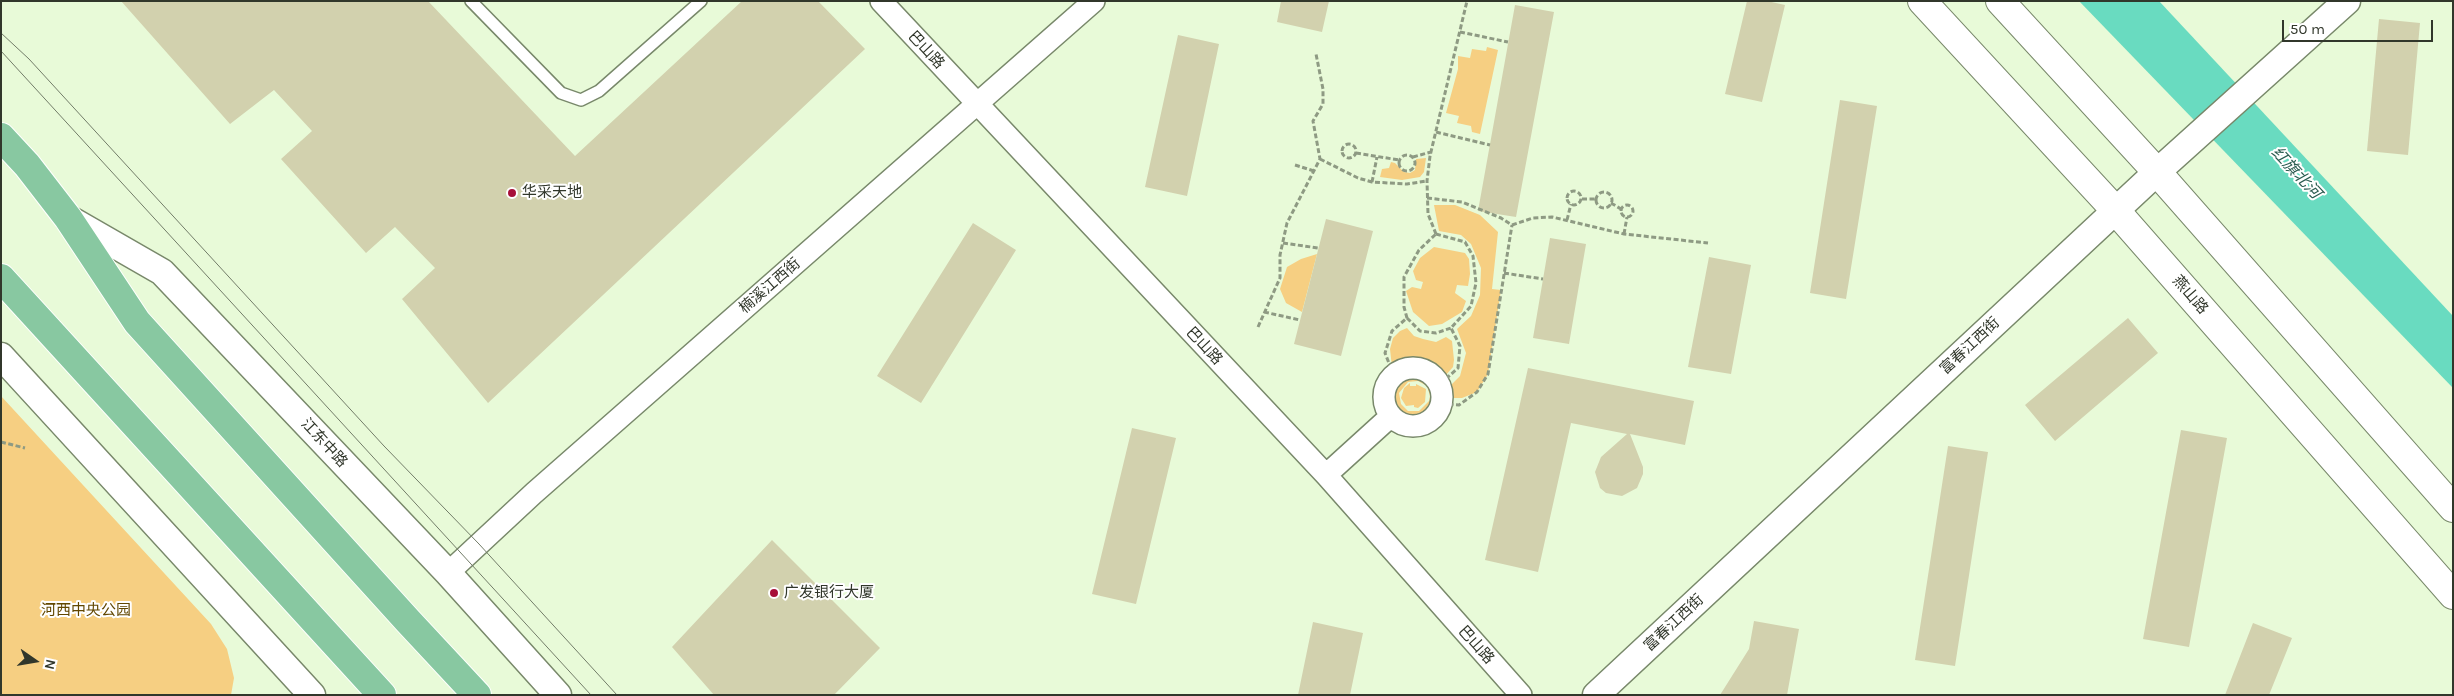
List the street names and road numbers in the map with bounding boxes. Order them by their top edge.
street label: 巴山路 [904,27,948,73]
street label: 楠溪江西街 [736,255,804,317]
street label: 燕山路 [2168,272,2212,318]
street label: 富春江西街 [1936,314,2004,378]
street label: 巴山路 [1182,323,1226,369]
street label: 江东中路 [297,415,351,471]
street label: 富春江西街 [1640,591,1708,655]
street label: 巴山路 [1454,622,1498,668]

